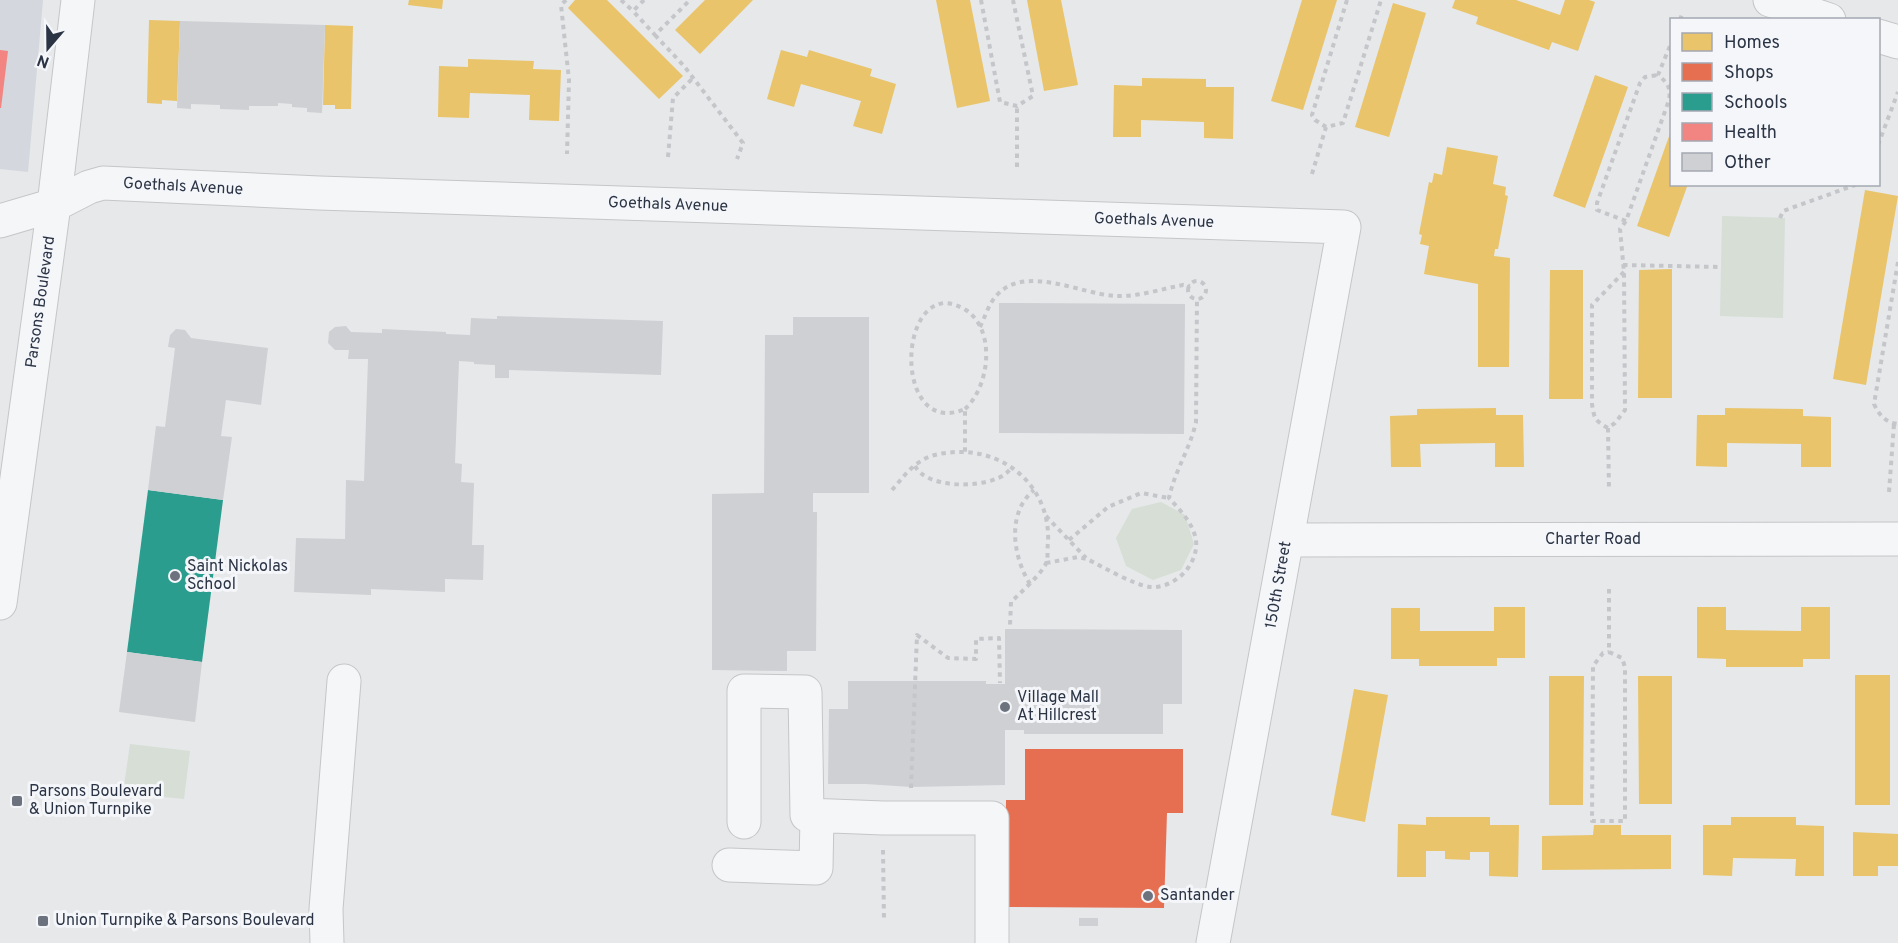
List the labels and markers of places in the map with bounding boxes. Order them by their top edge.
place label: Saint Nickolas School [187,557,288,595]
marker: Saint Nickolas School [168,569,182,583]
place label: Village Mall At Hillcrest [1017,688,1099,726]
marker: Village Mall At Hillcrest [998,700,1012,714]
place label: Parsons Boulevard & Union Turnpike [29,782,162,820]
marker: Parsons Boulevard & Union Turnpike [10,794,24,808]
place label: Santander [1160,886,1235,906]
marker: Santander [1141,889,1155,903]
place label: Union Turnpike & Parsons Boulevard [55,911,315,931]
marker: Union Turnpike & Parsons Boulevard [36,914,50,928]

